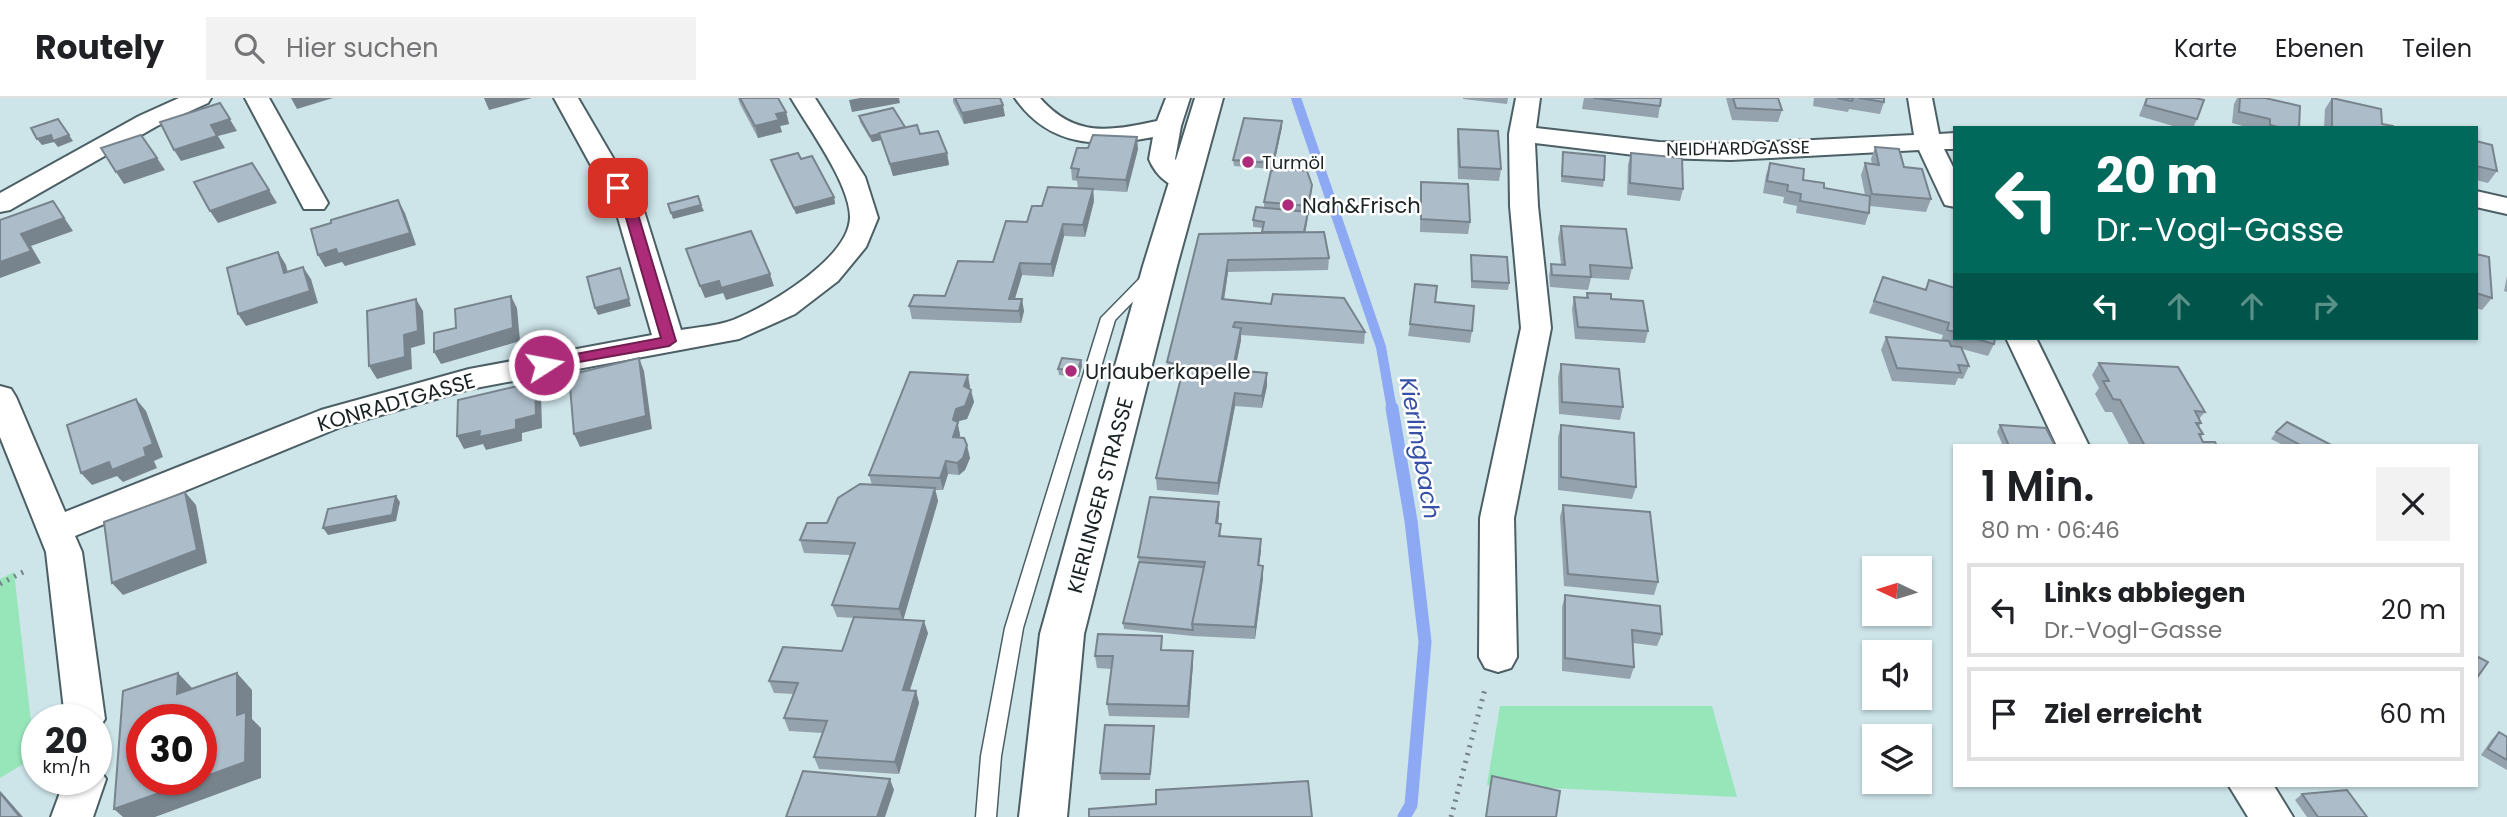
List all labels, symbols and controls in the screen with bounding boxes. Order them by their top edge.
search box [206,17,696,80]
text: Routely [35,24,164,71]
icon: search [230,29,268,67]
text: Hier suchen [286,30,439,66]
text: Karte [2174,32,2237,65]
text: Ebenen [2275,32,2364,65]
text: Teilen [2402,32,2472,65]
street label: NEIDHARDGASSE [1666,134,1810,162]
text: 20 m [2096,142,2218,210]
place label: Turmöl [1262,150,1324,175]
marker: Turmöl [1240,154,1256,170]
icon: left [1981,154,2072,245]
pin [588,158,648,218]
icon: arrive [599,169,637,207]
place label: Nah&Frisch [1302,191,1421,220]
marker: Nah&Frisch [1280,197,1296,213]
text: Dr.-Vogl-Gasse [2096,207,2344,252]
icon: left [2087,287,2125,325]
icon: ahead [2160,287,2198,325]
icon: ahead [2233,287,2271,325]
icon: right [2306,287,2344,325]
position arrow [507,328,581,402]
place label: Urlauberkapelle [1085,357,1250,386]
marker: Urlauberkapelle [1063,363,1079,379]
street label: KONRADTGASSE [314,366,478,438]
water label: Kierlingbach [1392,374,1448,522]
street label: KIERLINGER STRASSE [1060,394,1140,596]
text: 1 Min. [1981,457,2094,516]
button: close [2376,467,2450,541]
text: 80 m · 06:46 [1981,514,2120,546]
north arrow [1862,556,1932,626]
map controls [1862,556,1932,794]
text: Links abbiegen [2044,575,2246,611]
icon: left [1985,591,2023,629]
text: 20 m [2381,592,2446,628]
text: Dr.-Vogl-Gasse [2044,614,2222,646]
button: sound [1862,640,1932,710]
icon: arrive [1985,695,2023,733]
text: Ziel erreicht [2044,696,2202,732]
text: 60 m [2379,696,2446,732]
speed limit sign: 30 [126,704,217,795]
text: 20 [45,716,88,765]
button: layers [1862,724,1932,794]
text: km/h [43,754,90,779]

